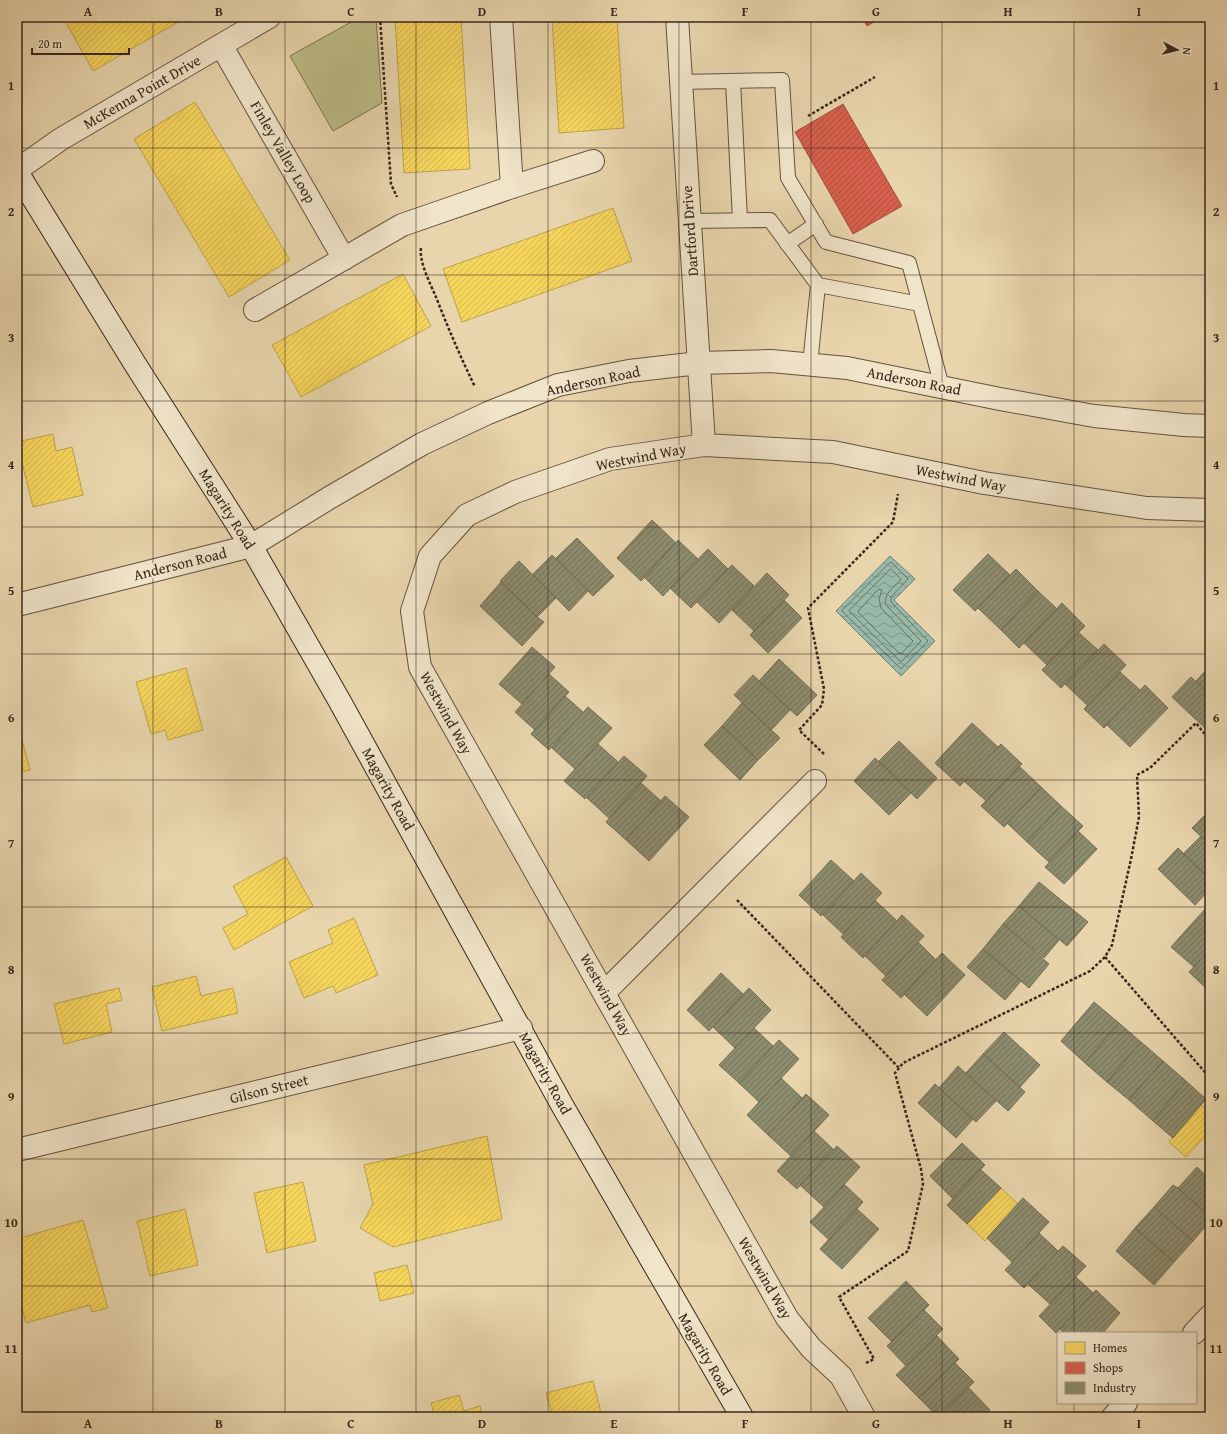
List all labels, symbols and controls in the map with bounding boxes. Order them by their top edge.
text: A [84,2,93,21]
text: B [215,2,223,21]
text: C [347,2,355,21]
text: D [478,2,486,21]
text: E [611,2,618,21]
text: F [742,2,749,21]
text: G [872,2,880,21]
text: H [1003,2,1013,21]
text: I [1137,2,1141,21]
scale bar [32,30,129,56]
north arrow [1157,30,1197,70]
text: 20 m [38,35,62,52]
text: N [1178,47,1195,56]
street label: McKenna Point Drive [79,49,204,134]
text: 1 [8,76,14,95]
text: 1 [1213,76,1219,95]
street label: Finley Valley Loop [246,97,321,207]
street label: Dartford Drive [676,185,703,277]
text: 2 [8,202,15,221]
text: 2 [1213,202,1220,221]
text: 3 [8,328,14,347]
text: 3 [1213,328,1219,347]
street label: Anderson Road [544,360,642,401]
street label: Anderson Road [865,361,963,400]
street label: Westwind Way [594,437,688,476]
text: 4 [8,455,15,474]
text: 4 [1213,455,1220,474]
street label: Westwind Way [914,458,1009,497]
street label: Magarity Road [194,464,261,553]
street label: Anderson Road [131,542,229,585]
text: 5 [8,581,15,600]
text: 5 [1213,581,1220,600]
street label: Westwind Way [415,668,478,758]
text: 6 [8,708,15,727]
text: 6 [1213,708,1220,727]
street label: Magarity Road [357,744,420,834]
text: 7 [8,834,15,853]
text: 7 [1213,834,1220,853]
street label: Westwind Way [575,950,638,1040]
text: 8 [8,960,15,979]
text: 8 [1213,960,1220,979]
street label: Magarity Road [514,1028,577,1118]
street label: Gilson Street [227,1068,311,1108]
text: 9 [8,1087,15,1106]
text: 9 [1213,1087,1220,1106]
text: 10 [4,1213,18,1232]
text: 10 [1209,1213,1223,1232]
street label: Westwind Way [733,1233,798,1323]
street label: Magarity Road [673,1309,737,1399]
legend [1057,1332,1197,1404]
text: 11 [4,1339,18,1358]
text: Homes [1093,1339,1128,1356]
text: 11 [1209,1339,1223,1358]
text: Shops [1093,1359,1123,1376]
text: Industry [1093,1379,1136,1396]
text: A [84,1414,93,1433]
text: B [215,1414,223,1433]
text: C [347,1414,355,1433]
text: D [478,1414,486,1433]
text: E [611,1414,618,1433]
text: F [742,1414,749,1433]
text: G [872,1414,880,1433]
text: H [1003,1414,1013,1433]
text: I [1137,1414,1141,1433]

